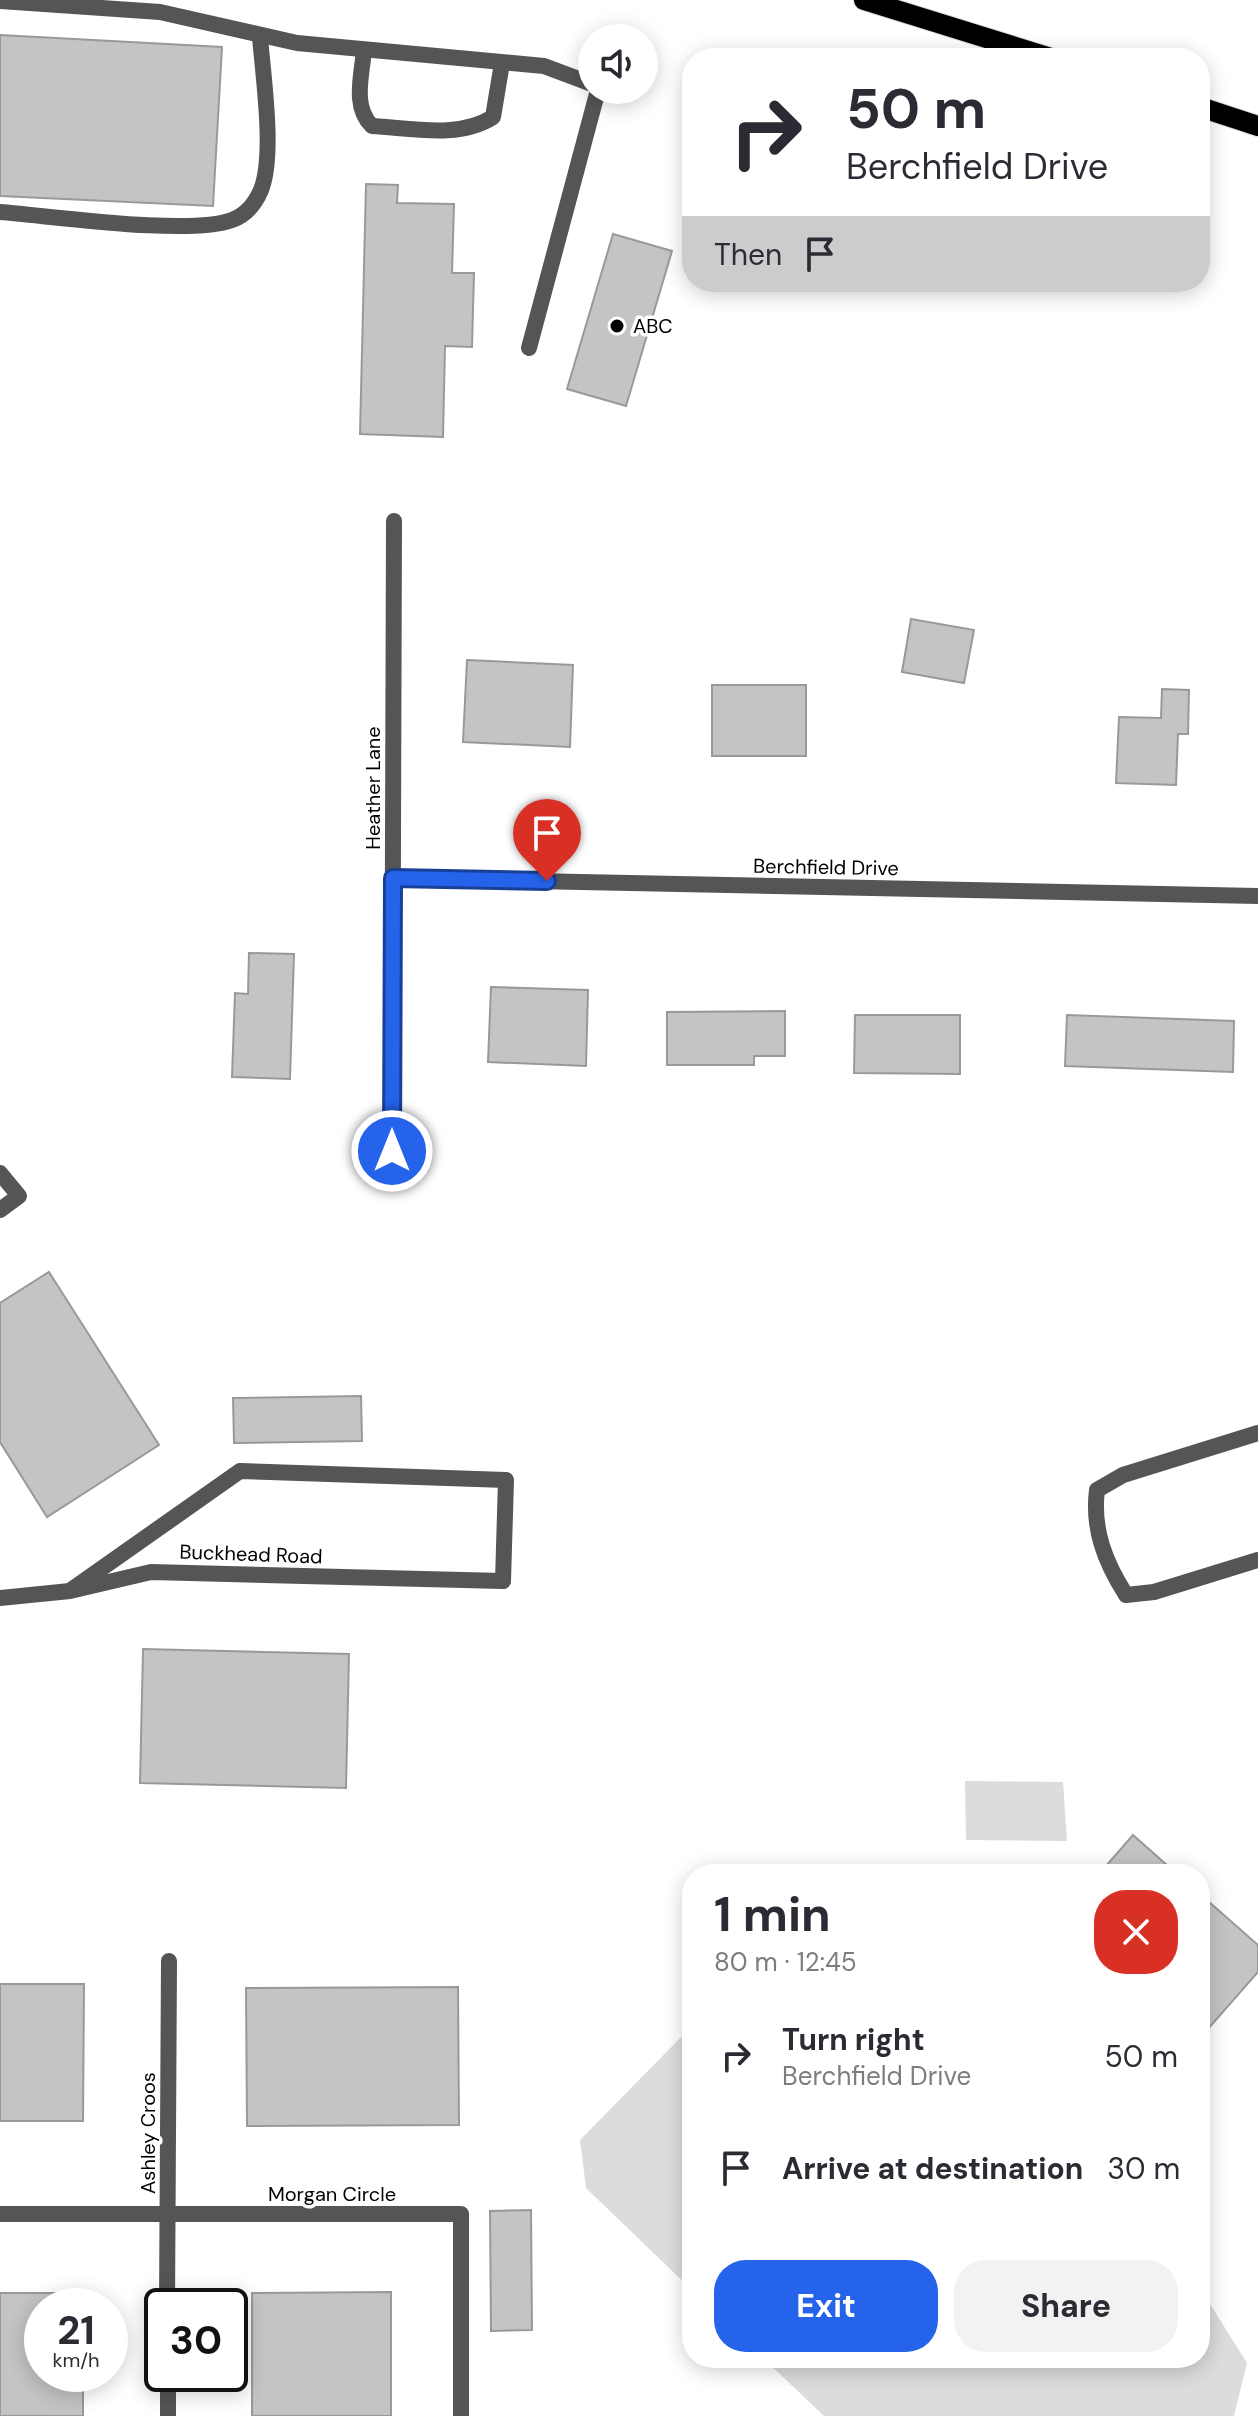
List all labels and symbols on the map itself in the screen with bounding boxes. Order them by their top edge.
place label: ABC [633,313,673,339]
marker: ABC [608,317,626,335]
street label: Heather Lane [360,726,386,850]
pin [513,799,581,881]
street label: Berchfield Drive [753,853,899,881]
position arrow [350,1109,434,1193]
street label: Buckhead Road [179,1539,323,1569]
street label: Ashley Croos [135,2072,161,2194]
street label: Morgan Circle [268,2181,396,2207]
speed limit sign: 30 [144,2288,248,2392]

